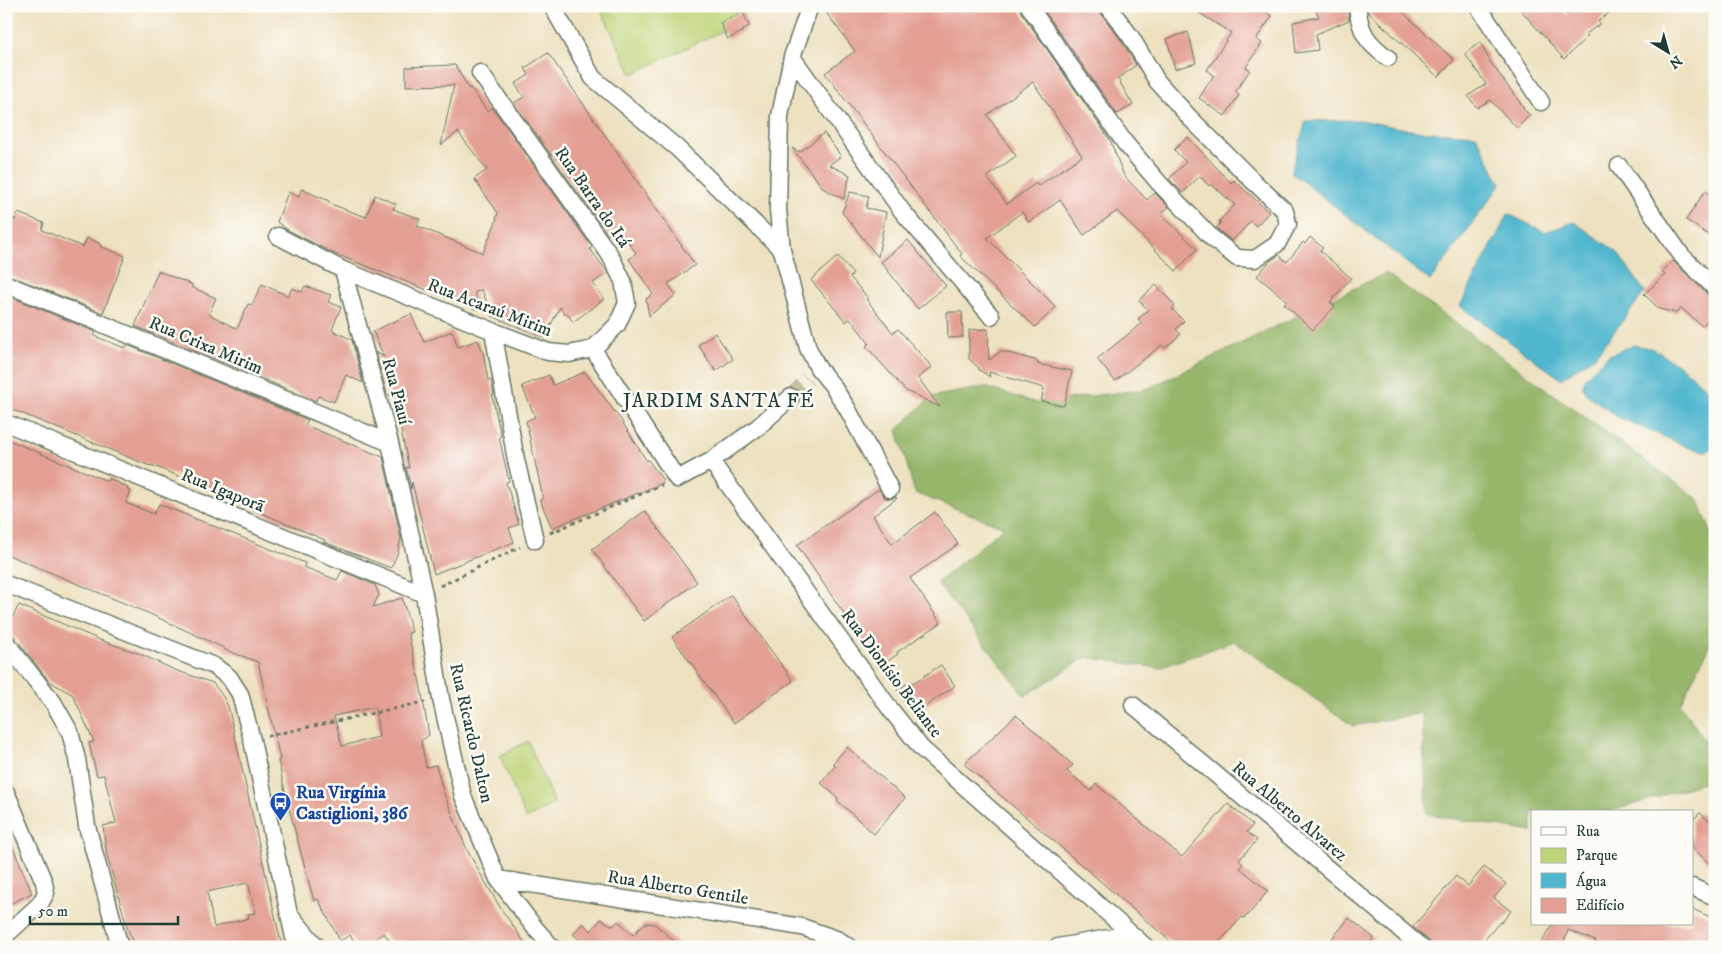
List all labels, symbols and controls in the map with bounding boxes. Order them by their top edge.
north arrow [1644,28,1694,78]
text: N [1665,51,1685,73]
street label: Rua Barra do Itá [549,143,635,253]
street label: Rua Acaraú Mirim [424,274,555,342]
street label: Rua Crixa Mirim [145,312,266,380]
street label: Rua Piauí [377,355,416,428]
district label: JARDIM SANTA FÉ [621,389,815,414]
street label: Rua Igaporã [178,464,268,518]
street label: Rua Dionísio Beliante [836,605,947,742]
street label: Rua Ricardo Dalton [444,661,498,806]
street label: Rua Alberto Alvarez [1227,757,1352,867]
place label: Rua Virgínia Castiglioni, 386 [296,782,409,825]
bus stop icon: Rua Virgínia Castiglioni, 386 [268,790,292,821]
legend [1531,810,1694,926]
text: Rua [1576,822,1600,841]
text: Parque [1576,846,1617,865]
street label: Rua Alberto Gentile [606,866,750,910]
text: Água [1576,871,1607,891]
scale bar [30,893,178,925]
text: Edifício [1576,896,1624,915]
text: 50 m [38,902,68,921]

